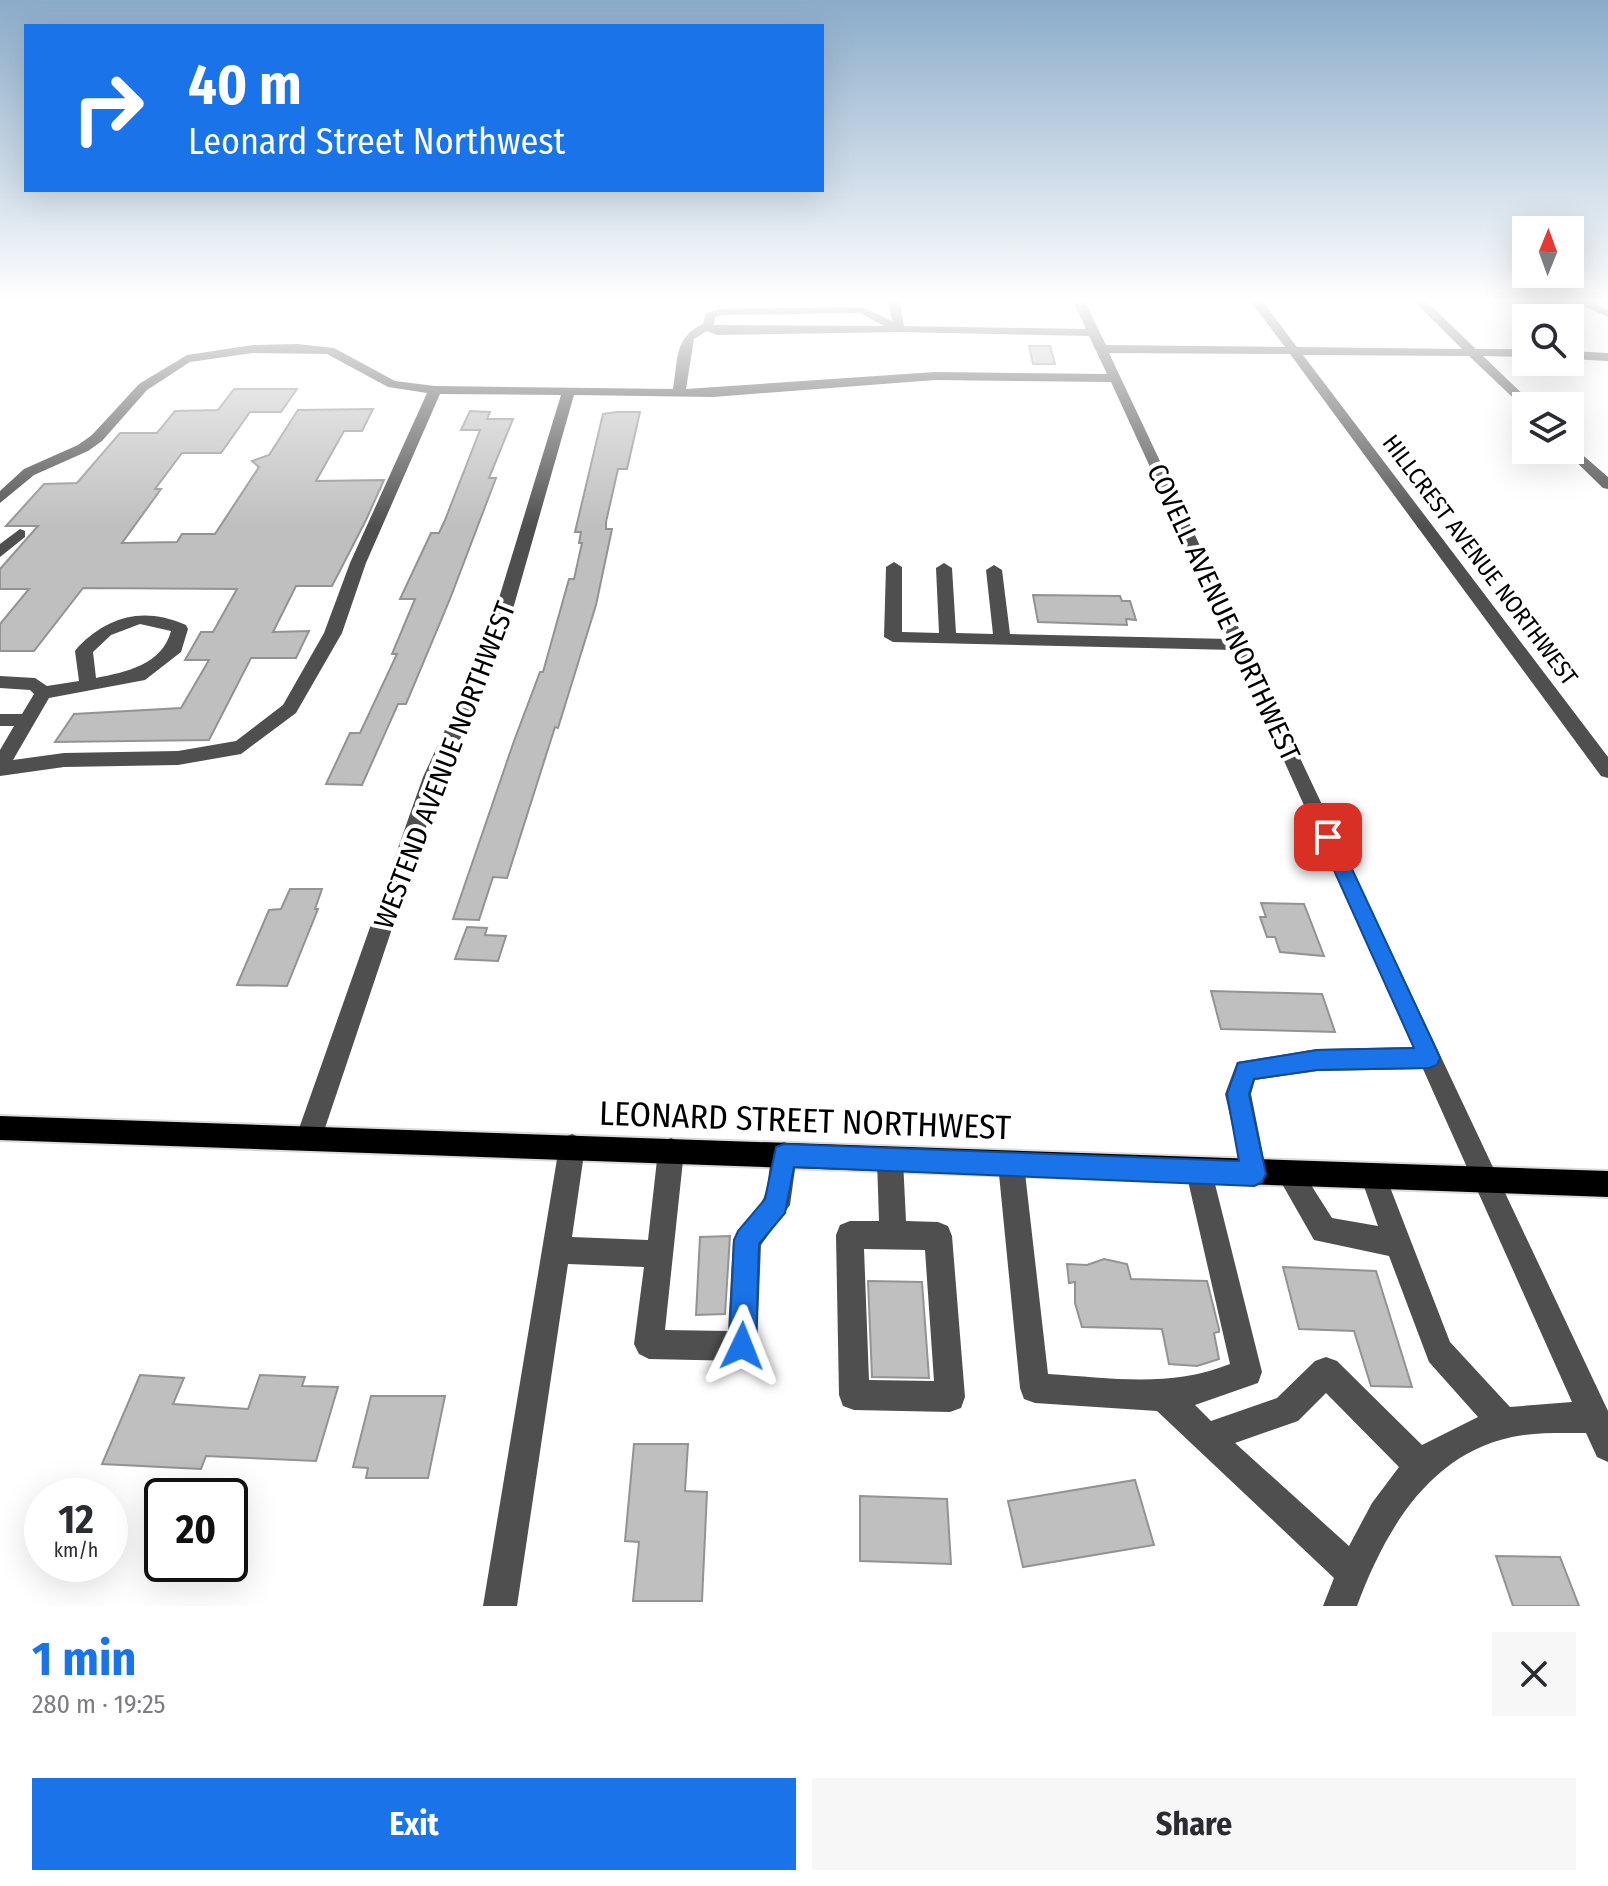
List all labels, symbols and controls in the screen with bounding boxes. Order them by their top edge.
text: 40 m [188,52,302,119]
icon: right [56,56,160,160]
text: Leonard Street Northwest [188,120,565,164]
north arrow [1512,216,1584,288]
map controls [1512,216,1584,464]
button: search [1512,304,1584,376]
button: layers [1512,392,1584,464]
street label: HILLCREST AVENUE NORTHWEST [1377,429,1583,691]
street label: COVELL AVENUE NORTHWEST [1140,458,1307,766]
street label: WESTEND AVENUE NORTHWEST [367,597,522,933]
pin [1294,803,1362,871]
icon: arrive [1306,815,1350,859]
street label: LEONARD STREET NORTHWEST [598,1093,1012,1148]
position arrow [700,1304,784,1388]
speed limit sign: 20 [144,1478,248,1582]
text: 12 [58,1496,94,1544]
text: km/h [54,1538,98,1562]
text: 1 min [32,1630,137,1688]
button: close [1492,1632,1576,1716]
text: 280 m · 19:25 [32,1689,166,1720]
button: Exit [32,1778,796,1870]
button: Share [812,1778,1576,1870]

